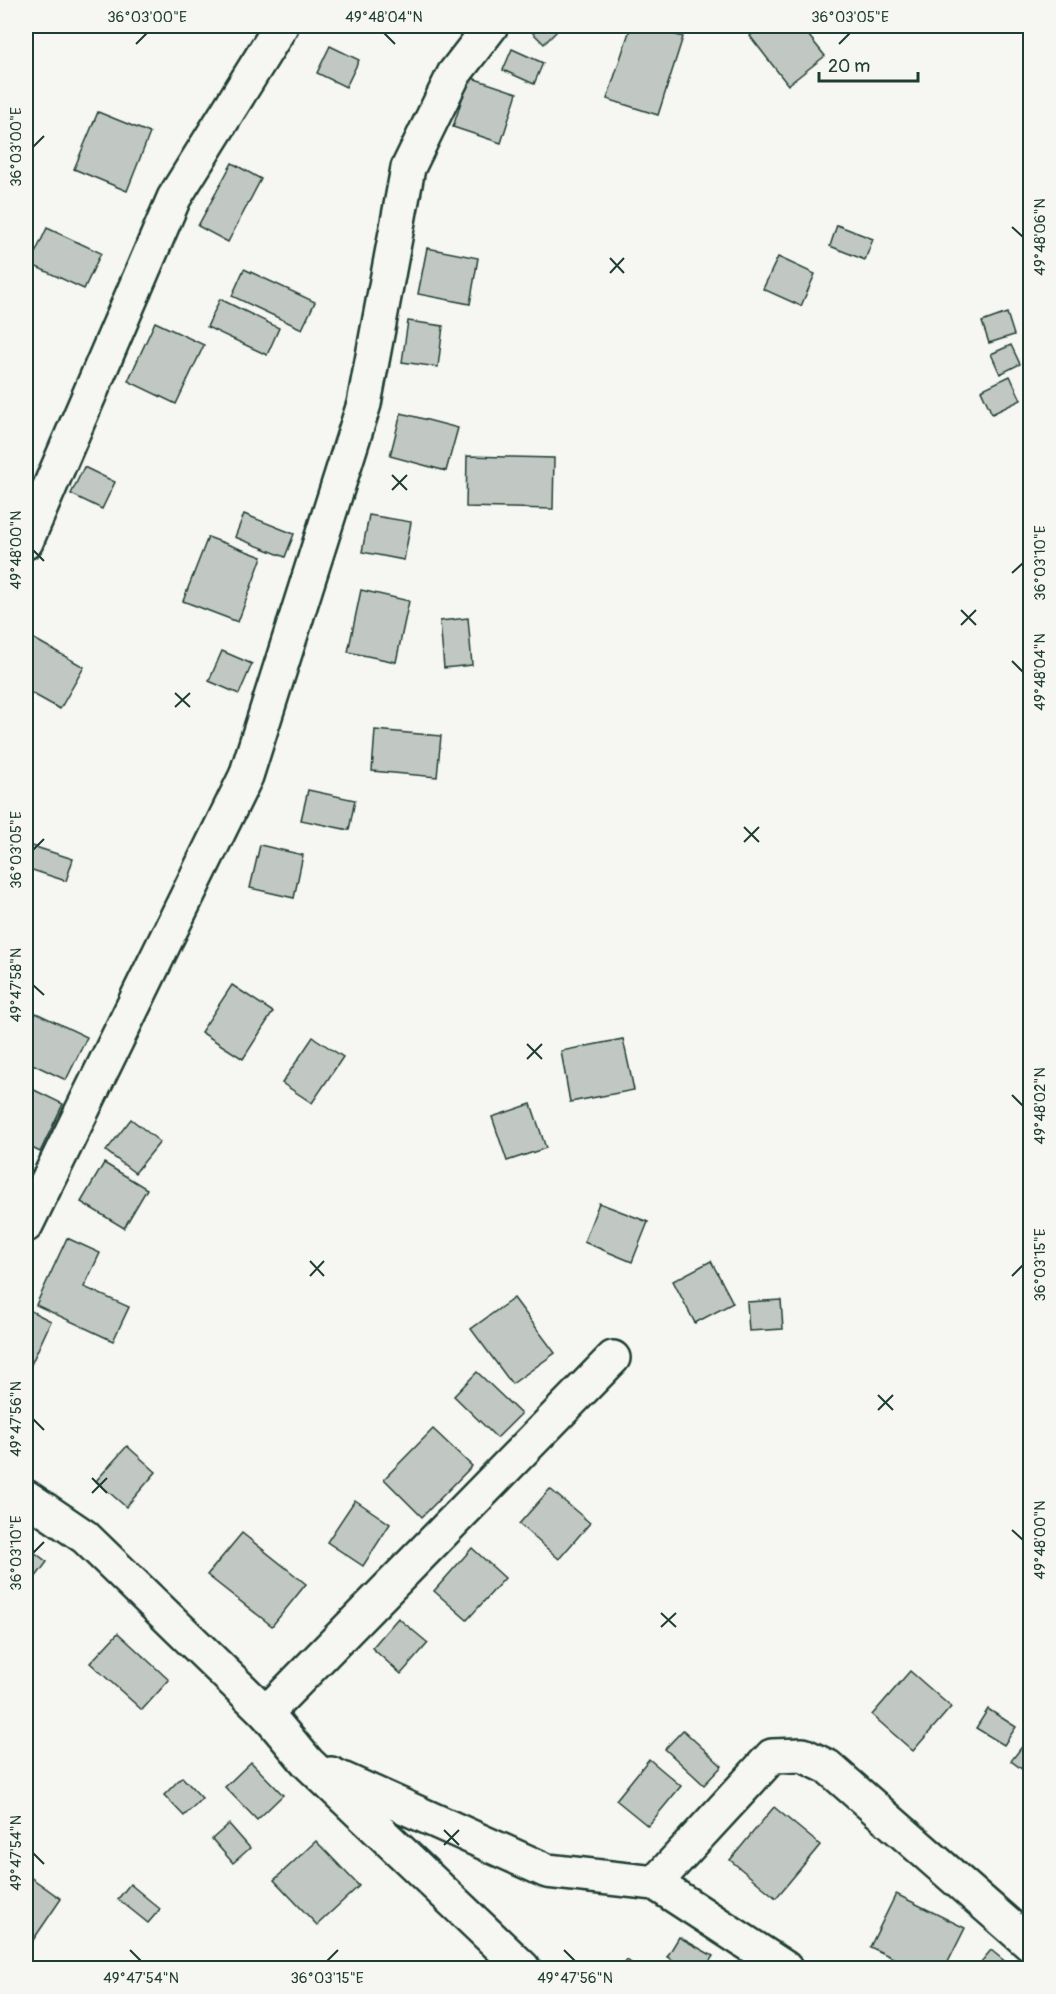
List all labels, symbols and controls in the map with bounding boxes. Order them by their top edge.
text: 36°03'00"E [107,8,187,27]
text: 49°48'04"N [345,8,423,27]
text: 36°03'05"E [811,8,889,27]
scale bar [819,45,918,83]
text: 20 m [828,55,870,78]
text: 36°03'00"E [7,107,26,187]
text: 49°48'06"N [1031,198,1050,276]
text: 49°48'00"N [7,511,26,589]
text: 36°03'10"E [1031,525,1050,601]
text: 49°48'04"N [1031,633,1050,711]
text: 36°03'05"E [7,811,26,889]
text: 49°47'58"N [7,948,26,1022]
text: 49°48'02"N [1031,1067,1050,1145]
text: 36°03'15"E [1031,1228,1050,1302]
text: 49°47'56"N [7,1381,26,1457]
text: 49°48'00"N [1031,1501,1050,1579]
text: 36°03'10"E [7,1515,26,1591]
text: 49°47'54"N [7,1815,26,1891]
text: 49°47'54"N [103,1969,179,1988]
text: 36°03'15"E [290,1969,364,1988]
text: 49°47'56"N [537,1969,613,1988]

